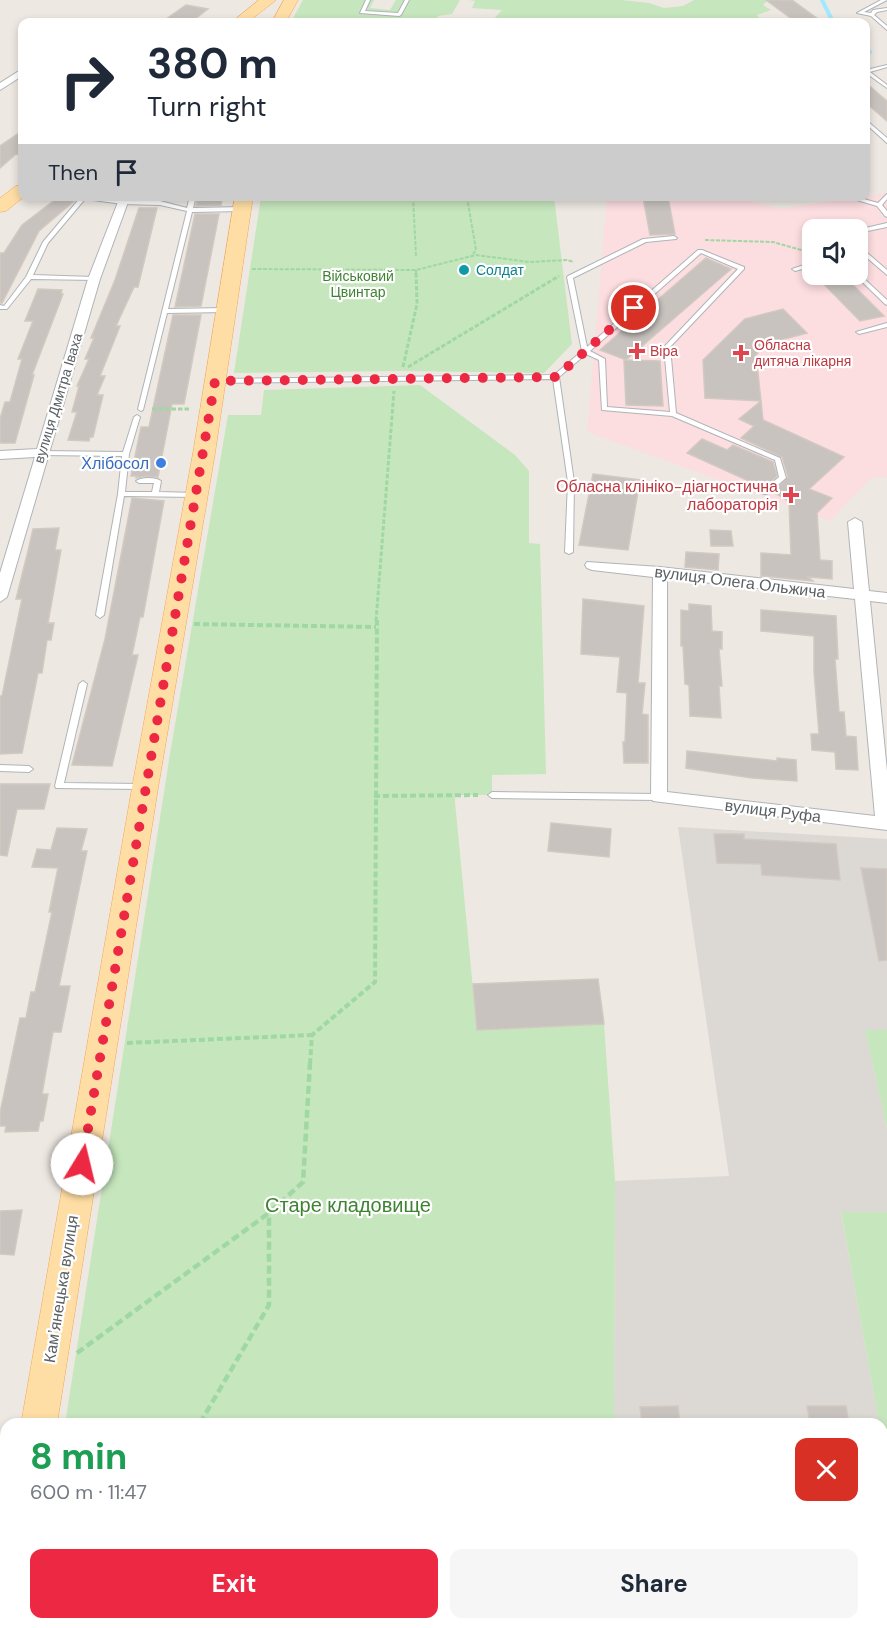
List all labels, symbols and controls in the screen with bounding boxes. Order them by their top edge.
text: 380 m [147,36,278,91]
icon: right [48,42,126,120]
text: Turn right [147,89,267,124]
icon: arrive [110,156,143,189]
text: Then [48,158,98,187]
map controls [802,219,868,285]
button: sound [802,219,868,285]
place label: Солдат [476,261,524,279]
marker: Солдат [457,263,471,277]
park label: Військовий Цвинтар [322,267,394,301]
pin [608,282,659,333]
icon: arrive [617,291,650,324]
street label: вулиця Дмитра Іваха [30,330,86,465]
place label: Обласна дитяча лікарня [754,336,851,370]
marker: Віра [628,342,646,360]
place label: Віра [650,342,678,360]
marker: Обласна дитяча лікарня [732,344,750,362]
place label: Хлібосол [81,453,149,474]
marker: Хлібосол [154,456,168,470]
place label: Обласна клініко-діагностична лабораторія [556,476,778,515]
marker: Обласна клініко-діагностична лабораторія [782,486,800,504]
street label: вулиця Олега Ольжича [653,561,827,603]
street label: вулиця Руфа [724,795,822,827]
position arrow [50,1132,114,1196]
park label: Старе кладовище [265,1192,431,1218]
street label: Камʼянецька вулиця [39,1214,83,1364]
text: 8 min [30,1433,127,1480]
button: close [795,1438,858,1501]
text: 600 m · 11:47 [30,1479,147,1505]
button: Exit [30,1549,438,1618]
button: Share [450,1549,858,1618]

